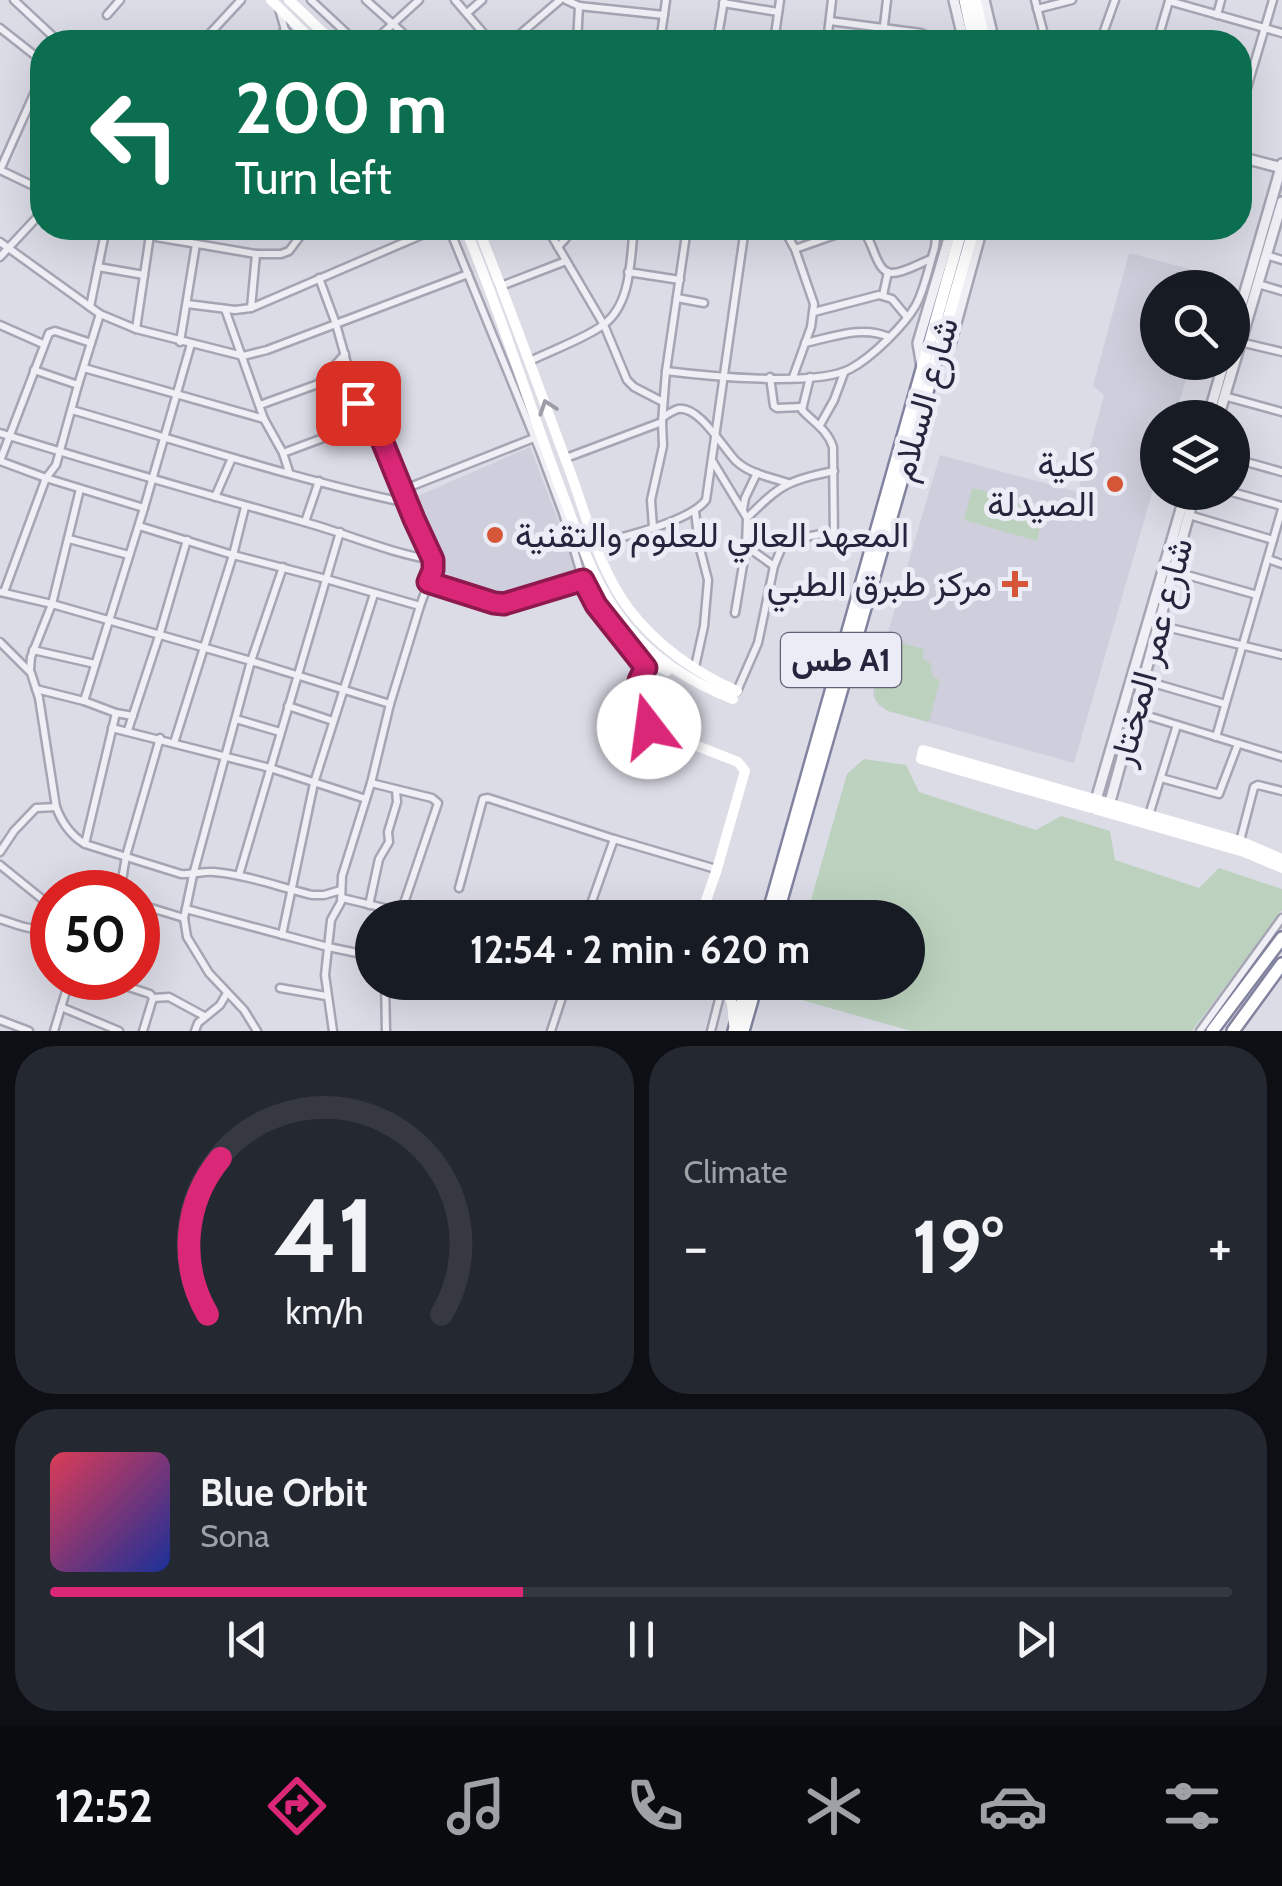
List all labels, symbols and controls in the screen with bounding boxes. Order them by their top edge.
text: 200 m [235,65,447,151]
icon: left [70,70,200,200]
text: Turn left [235,151,392,205]
map controls [1140,270,1250,510]
button: search [1140,270,1250,380]
street label: شارع السلام [880,312,970,486]
pin [316,361,401,446]
icon: arrive [331,376,386,431]
one-way arrow [538,400,559,417]
button: layers [1140,400,1250,510]
place label: كلية الصيدلة [987,442,1095,525]
marker: كلية الصيدلة [1104,473,1126,495]
place label: المعهد العالي للعلوم والتقنية [515,513,909,564]
marker: المعهد العالي للعلوم والتقنية [484,524,506,546]
street label: شارع عمر المختار [1099,533,1205,773]
place label: مركز طبرق الطبي [767,562,992,613]
marker: مركز طبرق الطبي [1002,571,1028,597]
road number: طس A1 [781,633,901,687]
position arrow [597,675,701,779]
speed limit sign: 50 [30,870,160,1000]
text: 12:54 · 2 min · 620 m [470,926,810,973]
text: Climate [684,1152,788,1191]
text: 41 [273,1172,375,1298]
text: 19° [912,1201,1004,1292]
text: − [684,1213,708,1280]
text: + [1208,1213,1232,1280]
text: km/h [285,1290,363,1333]
text: Blue Orbit [200,1469,368,1516]
text: Sona [200,1516,270,1555]
icon: previous [220,1612,275,1667]
icon: pause [614,1612,669,1667]
icon: next [1008,1612,1063,1667]
icon: directions [262,1771,332,1841]
icon: music [441,1771,511,1841]
icon: phone [620,1771,690,1841]
icon: climate [799,1771,869,1841]
icon: car [978,1771,1048,1841]
icon: filters [1157,1771,1227,1841]
text: 12:52 [55,1779,153,1833]

